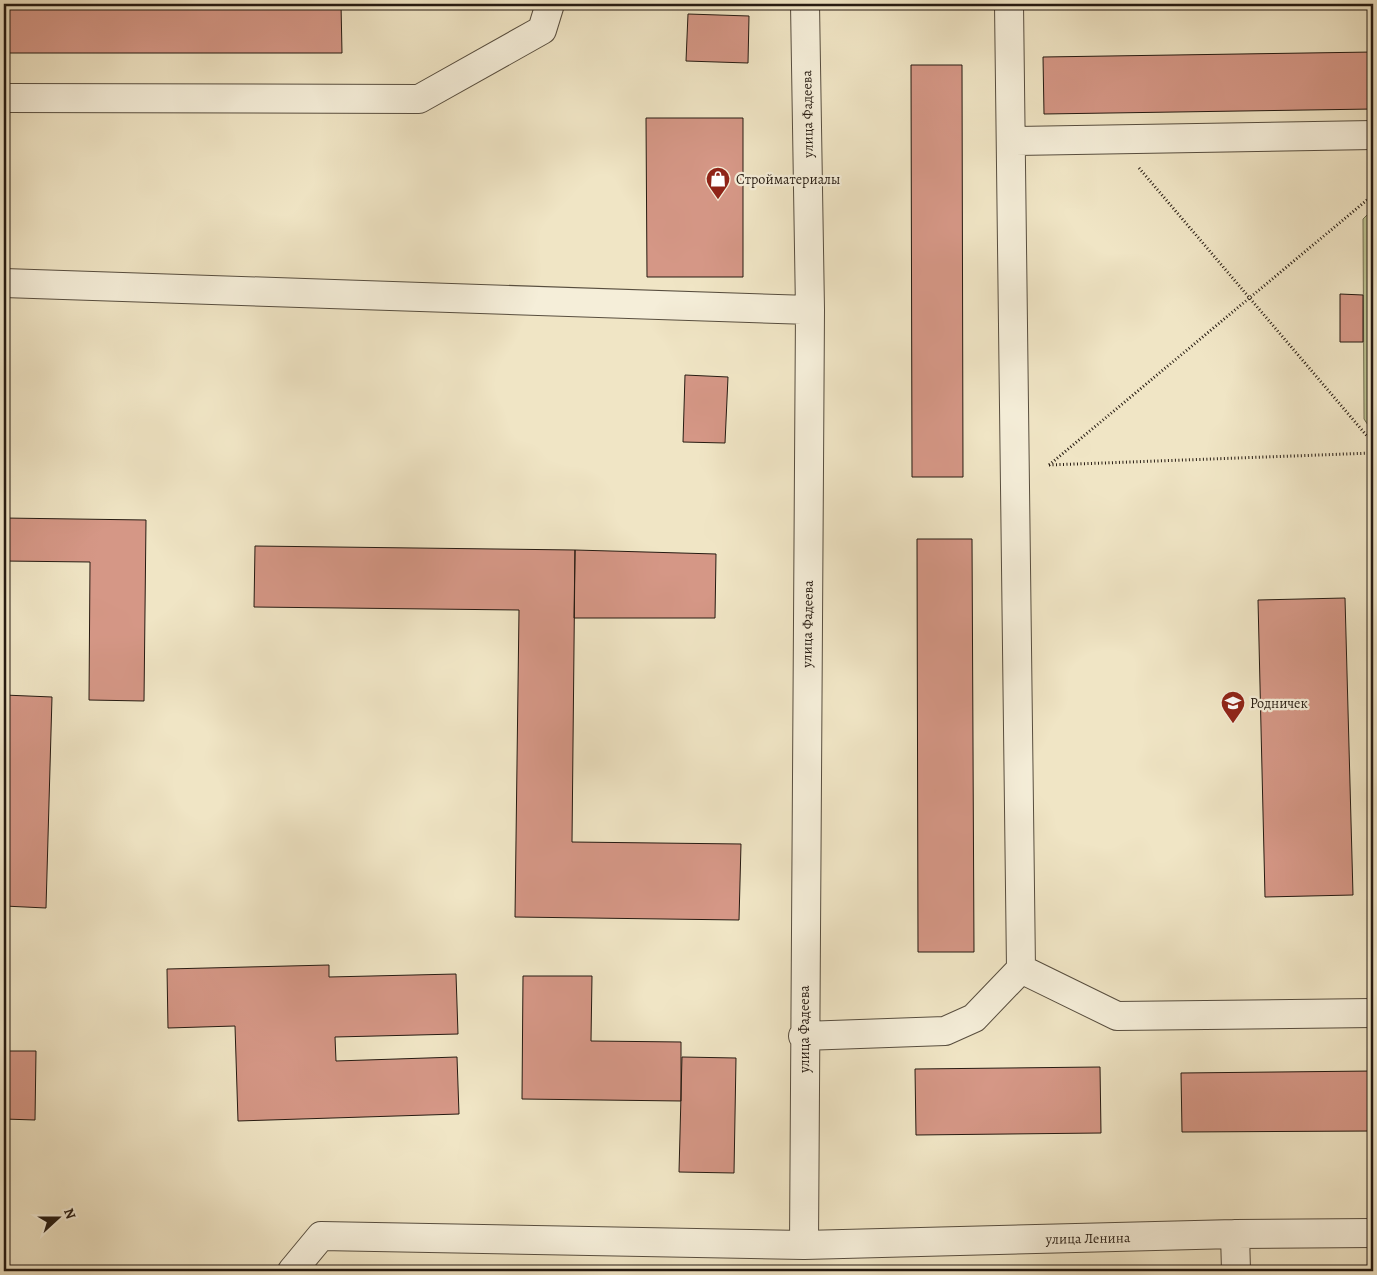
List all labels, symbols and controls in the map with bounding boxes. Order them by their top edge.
street label: улица Фадеева [797,70,818,159]
shop icon: Стройматериалы [705,166,731,200]
place label: Стройматериалы [736,170,840,189]
street label: улица Фадеева [797,580,818,669]
school or university icon: Родничек [1220,690,1246,724]
place label: Родничек [1250,694,1308,713]
street label: улица Фадеева [795,985,814,1074]
north arrow [32,1192,82,1242]
text: N [59,1205,80,1222]
street label: улица Ленина [1045,1228,1131,1249]

